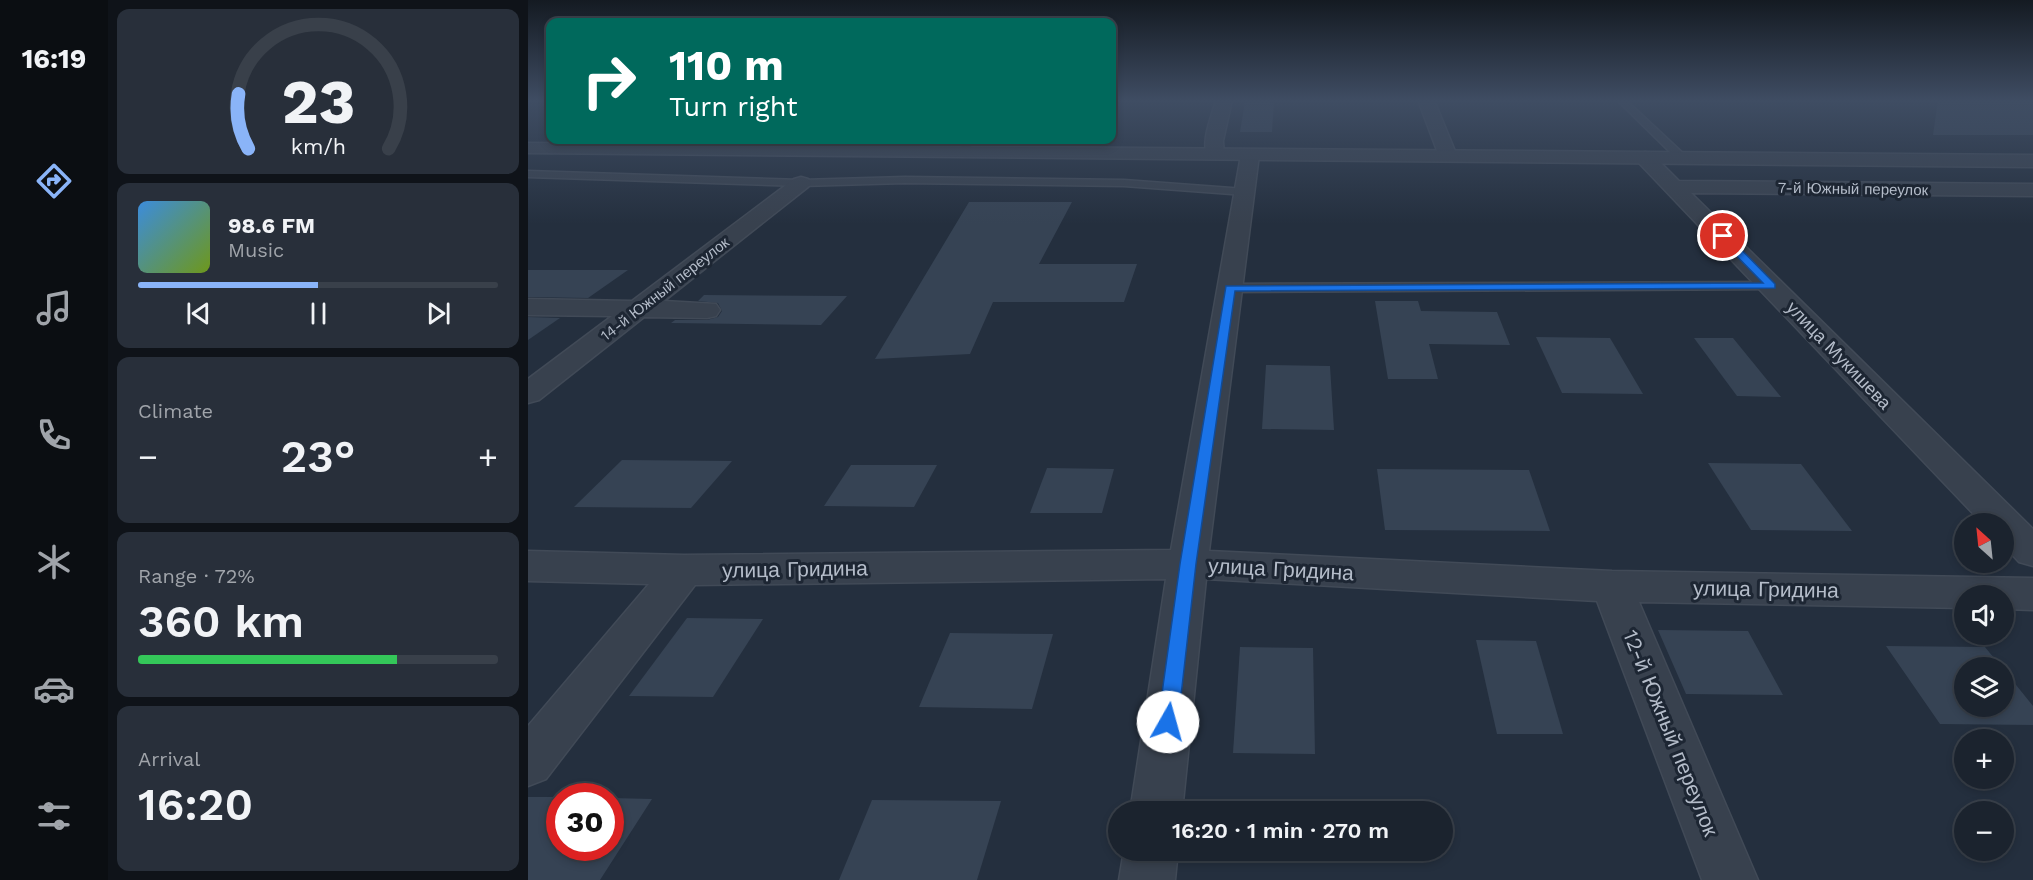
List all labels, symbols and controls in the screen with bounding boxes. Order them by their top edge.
text: 110 m [669,41,784,90]
icon: right [570,42,648,120]
text: 16:19 [22,43,86,75]
text: 23 [281,65,355,138]
text: Turn right [669,91,798,123]
text: km/h [290,134,346,159]
icon: directions [33,160,75,202]
street label: 7-й Южный переулок [1778,179,1929,199]
pin [1697,210,1748,261]
text: 98.6 FM [228,213,315,238]
icon: arrive [1706,219,1739,252]
street label: 14-й Южный переулок [597,233,733,345]
text: Music [228,238,284,262]
icon: music [33,287,75,329]
icon: previous [182,297,215,330]
icon: pause [302,297,335,330]
icon: next [422,297,455,330]
street label: улица Мукишева [1782,297,1896,414]
text: Climate [138,399,213,423]
icon: phone [33,414,75,456]
text: 23° [281,430,355,483]
text: − [138,437,158,476]
text: + [478,437,498,476]
north arrow [1954,513,2014,573]
map controls [1954,513,2014,861]
icon: climate [33,541,75,583]
street label: улица Гридина [1208,553,1355,585]
street label: улица Гридина [722,555,868,583]
text: Range · 72% [138,564,255,588]
street label: улица Гридина [1693,575,1839,603]
button: sound [1954,585,2014,645]
text: 360 km [138,595,304,648]
street label: 12-й Южный переулок [1618,626,1724,840]
button: layers [1954,657,2014,717]
icon: car [33,668,75,710]
position arrow [1136,690,1200,754]
button: + [1954,729,2014,789]
text: Arrival [138,747,200,771]
text: 16:20 [138,778,253,831]
speed limit sign: 30 [546,783,624,861]
icon: filters [33,795,75,837]
button: − [1954,801,2014,861]
text: 16:20 · 1 min · 270 m [1172,818,1389,843]

